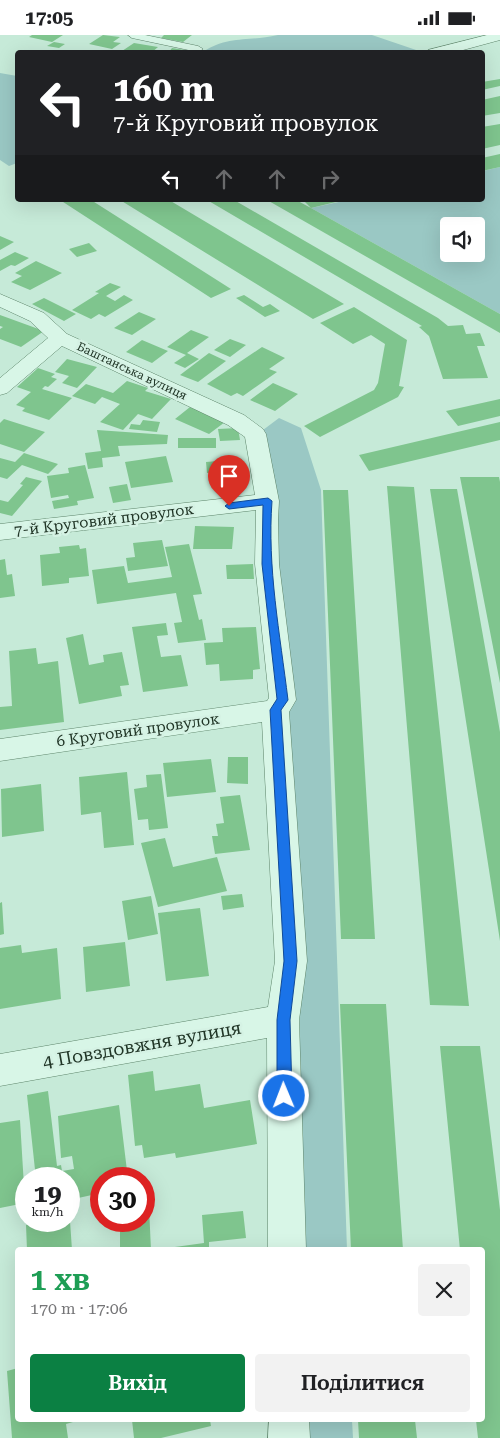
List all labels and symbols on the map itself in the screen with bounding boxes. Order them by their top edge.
street label: Баштанська вулиця [75,339,189,403]
pin [208,455,250,506]
street label: 7-й Круговий провулок [13,500,195,540]
street label: 6 Круговий провулок [55,710,221,750]
street label: 4 Повздовжня вулиця [41,1017,243,1072]
position arrow [257,1069,309,1121]
speed limit sign: 30 [90,1167,155,1232]

